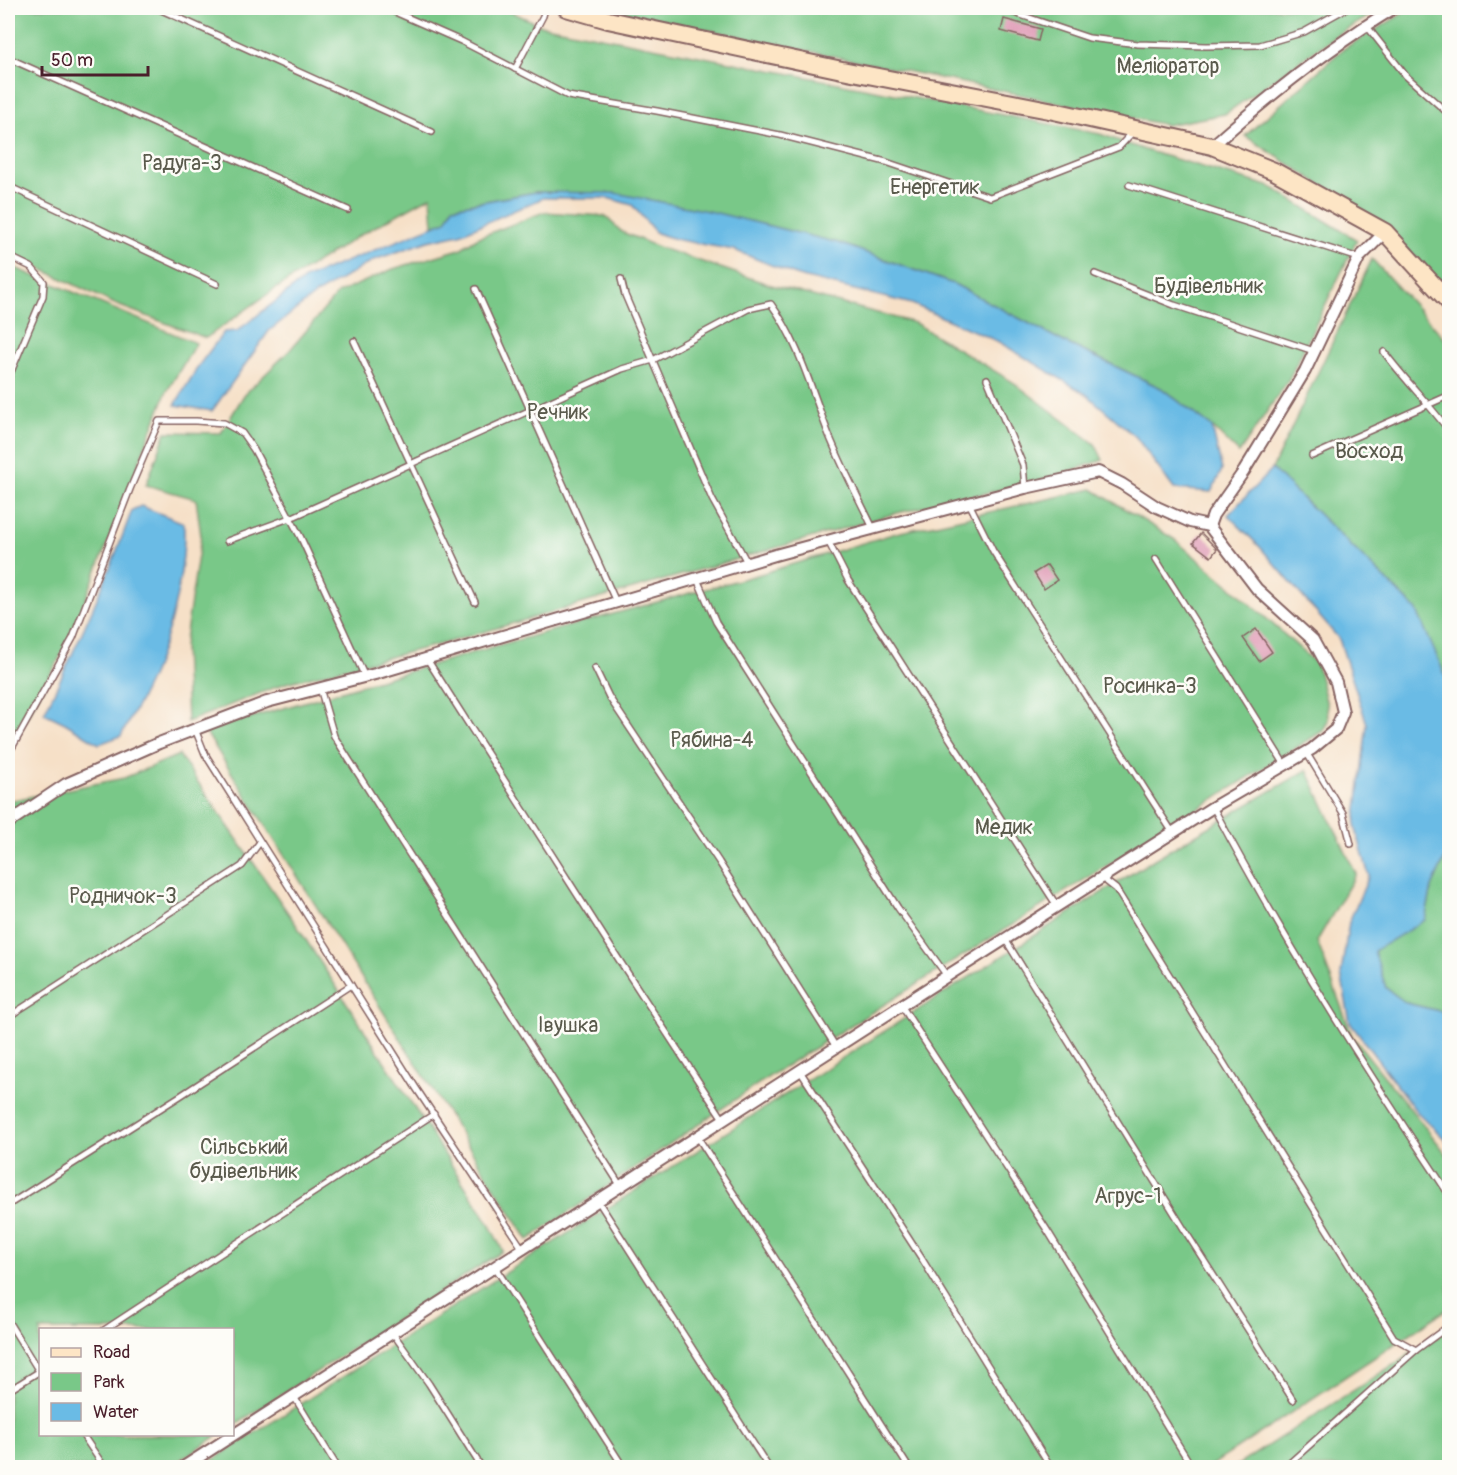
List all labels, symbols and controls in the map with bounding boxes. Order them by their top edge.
scale bar [42,39,148,77]
text: 50 m [51,49,93,72]
park label: Меліоратор [1117,53,1220,80]
park label: Радуга-3 [142,150,222,177]
park label: Енергетик [890,174,980,201]
park label: Будівельник [1154,273,1264,300]
park label: Речник [527,399,589,426]
park label: Восход [1335,438,1403,465]
park label: Росинка-3 [1103,673,1197,700]
park label: Рябина-4 [670,727,754,754]
park label: Медик [975,814,1033,841]
park label: Родничок-3 [69,883,177,910]
park label: Івушка [538,1012,598,1039]
park label: Сільський будівельник [189,1134,299,1185]
park label: Агрус-1 [1094,1183,1162,1210]
legend [39,1328,234,1436]
text: Road [93,1341,130,1364]
text: Park [93,1371,125,1394]
text: Water [93,1401,139,1424]

